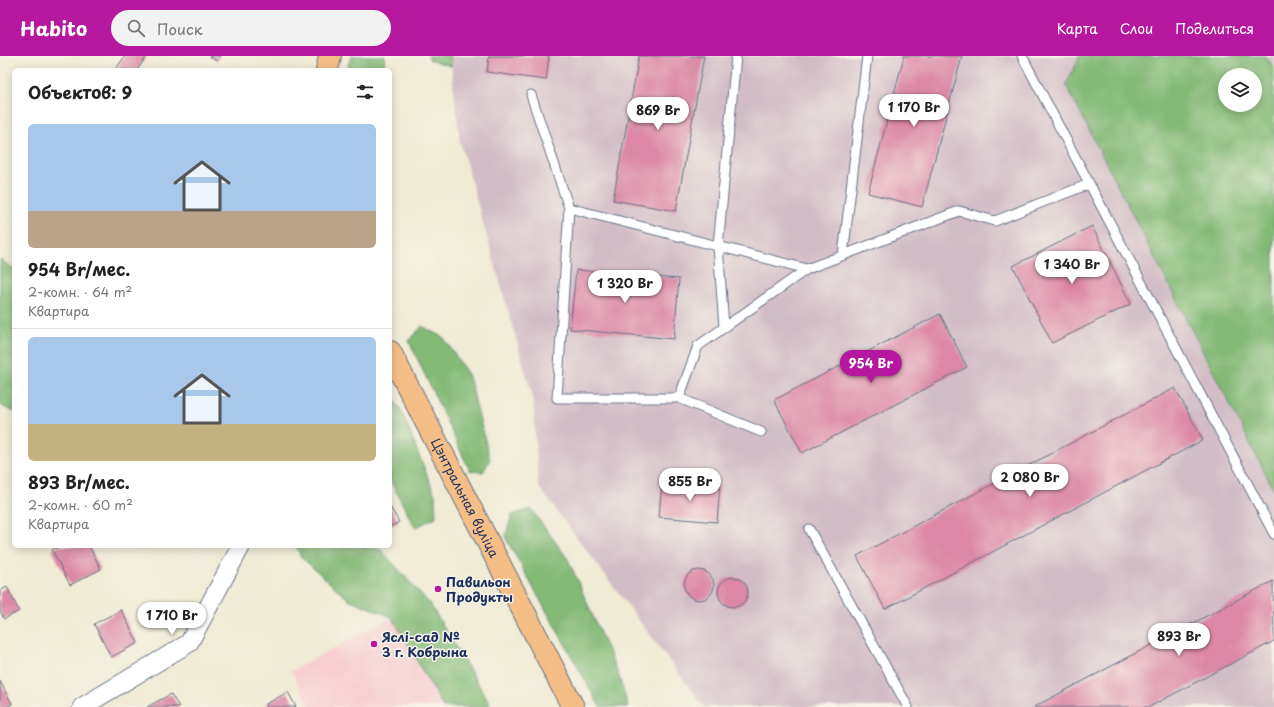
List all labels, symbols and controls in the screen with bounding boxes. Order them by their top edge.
search box [111,10,391,46]
text: Habito [20,14,87,42]
icon: search [125,17,147,39]
text: Поиск [157,17,203,40]
text: Карта [1057,18,1098,39]
text: Слои [1120,18,1153,39]
text: Поделиться [1175,18,1254,39]
map controls [1218,68,1262,112]
button: layers [1218,68,1262,112]
text: Объектов: 9 [28,79,132,105]
icon: filters [354,81,376,103]
pin: 1 170 Br [873,94,955,128]
pin: 869 Br [625,97,691,131]
text: 1 170 Br [888,97,940,116]
text: 869 Br [636,100,680,119]
icon: home [166,150,238,222]
pin: 1 340 Br [1031,251,1113,285]
text: 1 340 Br [1044,254,1100,273]
text: 954 Br/мес. [28,256,130,282]
pin: 1 320 Br [584,270,666,304]
text: 1 320 Br [597,273,653,292]
text: 2-комн. · 64 m² [28,282,132,301]
text: Квартира [28,301,89,320]
pin: 954 Br [838,350,904,384]
text: 954 Br [849,353,893,372]
icon: home [166,363,238,435]
street label: Цэнтральная вуліца [427,434,504,561]
pin: 2 080 Br [989,464,1071,498]
text: 2 080 Br [1001,467,1059,486]
pin: 855 Br [657,468,723,502]
text: 893 Br/мес. [28,469,130,495]
text: 855 Br [668,471,712,490]
text: 2-комн. · 60 m² [28,495,133,514]
text: Квартира [28,514,89,533]
place label: Павильон Продукты [446,572,513,606]
marker: Павильон Продукты [433,584,443,594]
pin: 1 710 Br [131,602,213,636]
text: 1 710 Br [146,605,198,624]
pin: 893 Br [1146,623,1212,657]
text: 893 Br [1157,626,1201,645]
place label: Яслі-сад № 3 г. Кобрына [381,627,468,661]
marker: Яслі-сад № 3 г. Кобрына [369,639,379,649]

